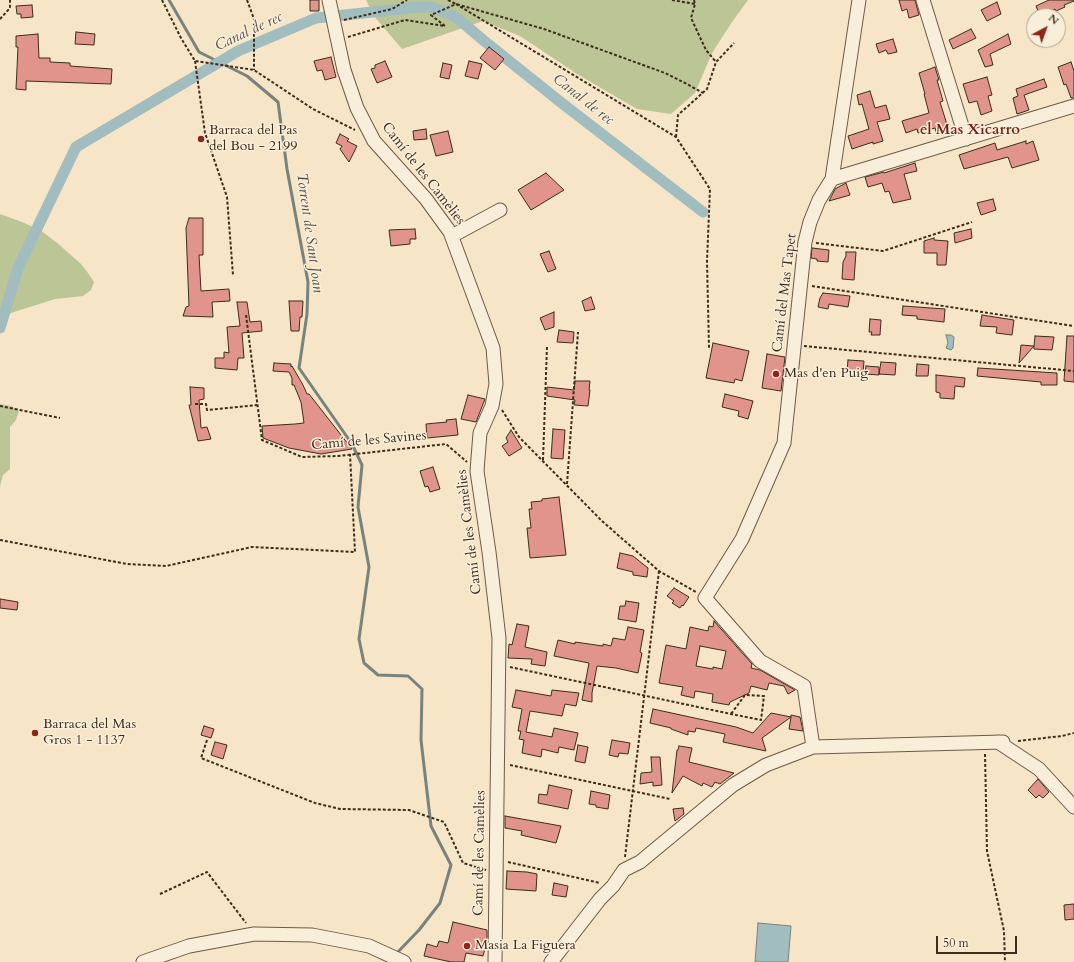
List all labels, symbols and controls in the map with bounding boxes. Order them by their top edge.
north arrow [1026,8,1066,48]
water label: Canal de rec [212,9,286,55]
text: N [1045,11,1062,28]
water label: Canal de rec [549,71,617,129]
street label: Camí de les Camèlies [378,119,468,229]
district label: el Mas Xicarro [920,122,1020,140]
place label: Barraca del Pas del Bou - 2199 [209,123,297,156]
marker: Barraca del Pas del Bou - 2199 [196,134,206,144]
water label: Torrent de Sant Joan [292,172,326,294]
street label: Camí del Mas Tapet [769,233,801,353]
place label: Mas d'en Puig [784,366,868,382]
marker: Mas d'en Puig [771,369,781,379]
street label: Camí de les Savines [311,428,427,454]
street label: Camí de les Camèlies [454,469,486,595]
place label: Barraca del Mas Gros 1 - 1137 [43,717,136,750]
marker: Barraca del Mas Gros 1 - 1137 [30,728,40,738]
street label: Camí de les Camèlies [471,790,489,916]
scale bar [938,928,1019,954]
text: 50 m [943,935,969,951]
place label: Masia La Figuera [475,938,576,954]
marker: Masia La Figuera [462,941,472,951]

